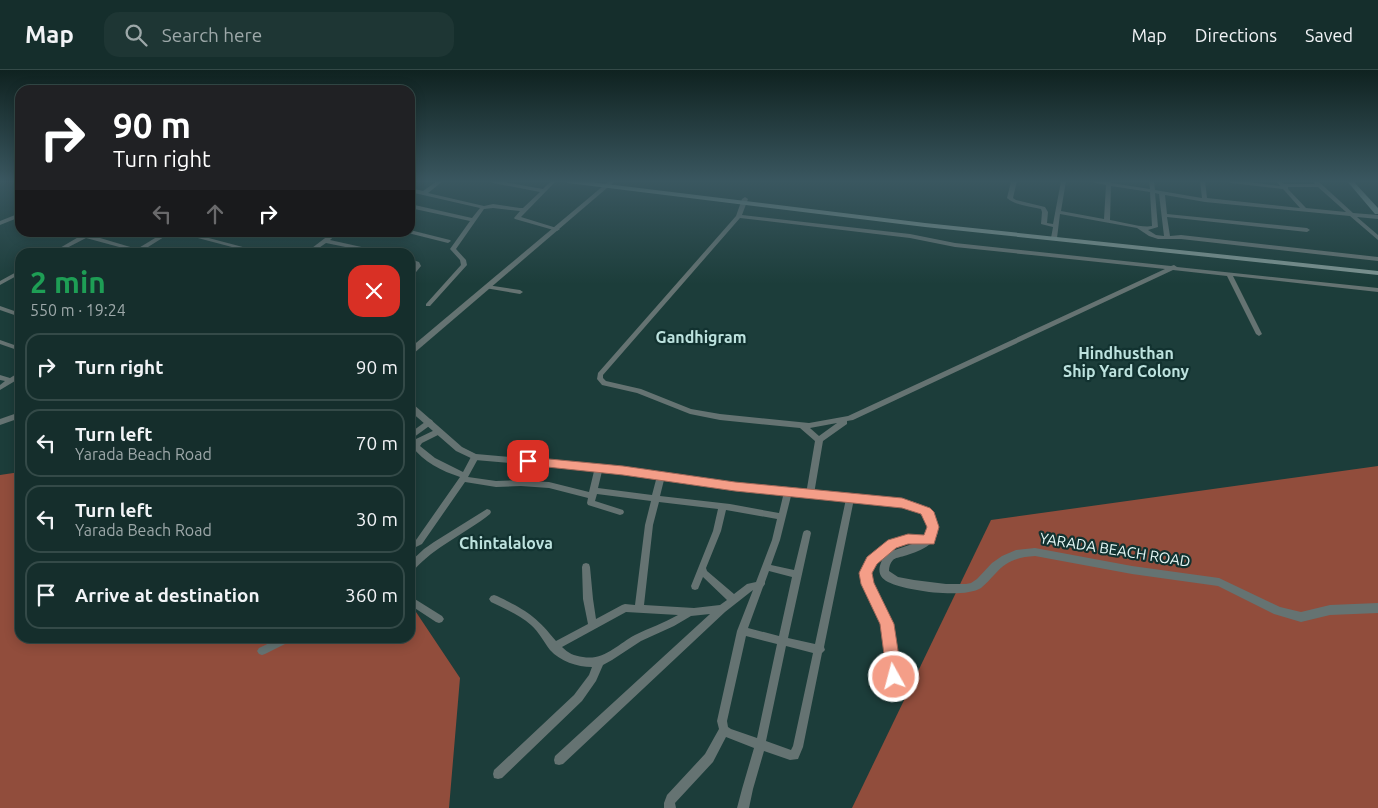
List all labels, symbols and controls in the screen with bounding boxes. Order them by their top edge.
search box [104,12,454,57]
text: Map [25,21,74,48]
icon: search [122,21,150,49]
text: Search here [162,24,262,46]
text: Map [1131,25,1167,45]
text: Directions [1195,25,1277,45]
text: Saved [1305,25,1353,45]
icon: right [30,105,95,170]
text: 90 m [113,105,191,145]
text: Turn right [113,146,211,171]
icon: left [148,200,176,228]
icon: ahead [201,200,229,228]
icon: right [254,200,282,228]
text: 2 min [30,265,106,299]
button: close [348,265,400,317]
text: 550 m · 19:24 [30,301,126,319]
district label: Gandhigram [656,328,746,346]
district label: Hindhusthan Ship Yard Colony [1063,344,1189,380]
icon: right [32,353,60,381]
text: Turn right [75,356,163,378]
text: 90 m [356,356,398,378]
text: Turn left [75,423,153,445]
icon: left [32,429,60,457]
text: 70 m [356,432,398,454]
pin [507,440,549,482]
text: Yarada Beach Road [75,445,212,463]
icon: arrive [514,447,542,475]
text: Turn left [75,499,153,521]
icon: left [32,505,60,533]
text: 30 m [356,508,398,530]
text: Yarada Beach Road [75,521,212,539]
street label: YARADA BEACH ROAD [1038,529,1192,570]
district label: Chintalalova [459,534,553,552]
icon: arrive [32,581,60,609]
text: Arrive at destination [75,584,260,606]
text: 360 m [345,584,398,606]
position arrow [867,650,919,702]

